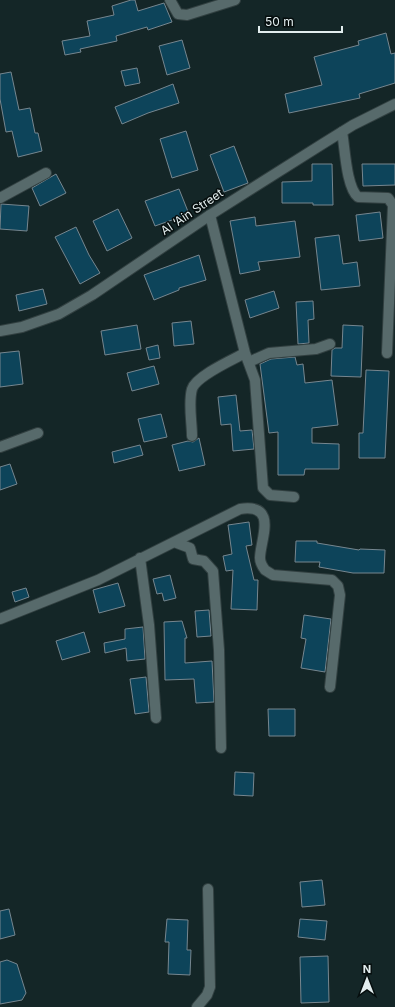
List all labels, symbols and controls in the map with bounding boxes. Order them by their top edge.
scale bar [259,8,342,34]
text: 50 m [265,14,294,29]
street label: Al ‘Ain Street [158,185,226,238]
north arrow [347,959,387,999]
text: N [363,962,371,976]

